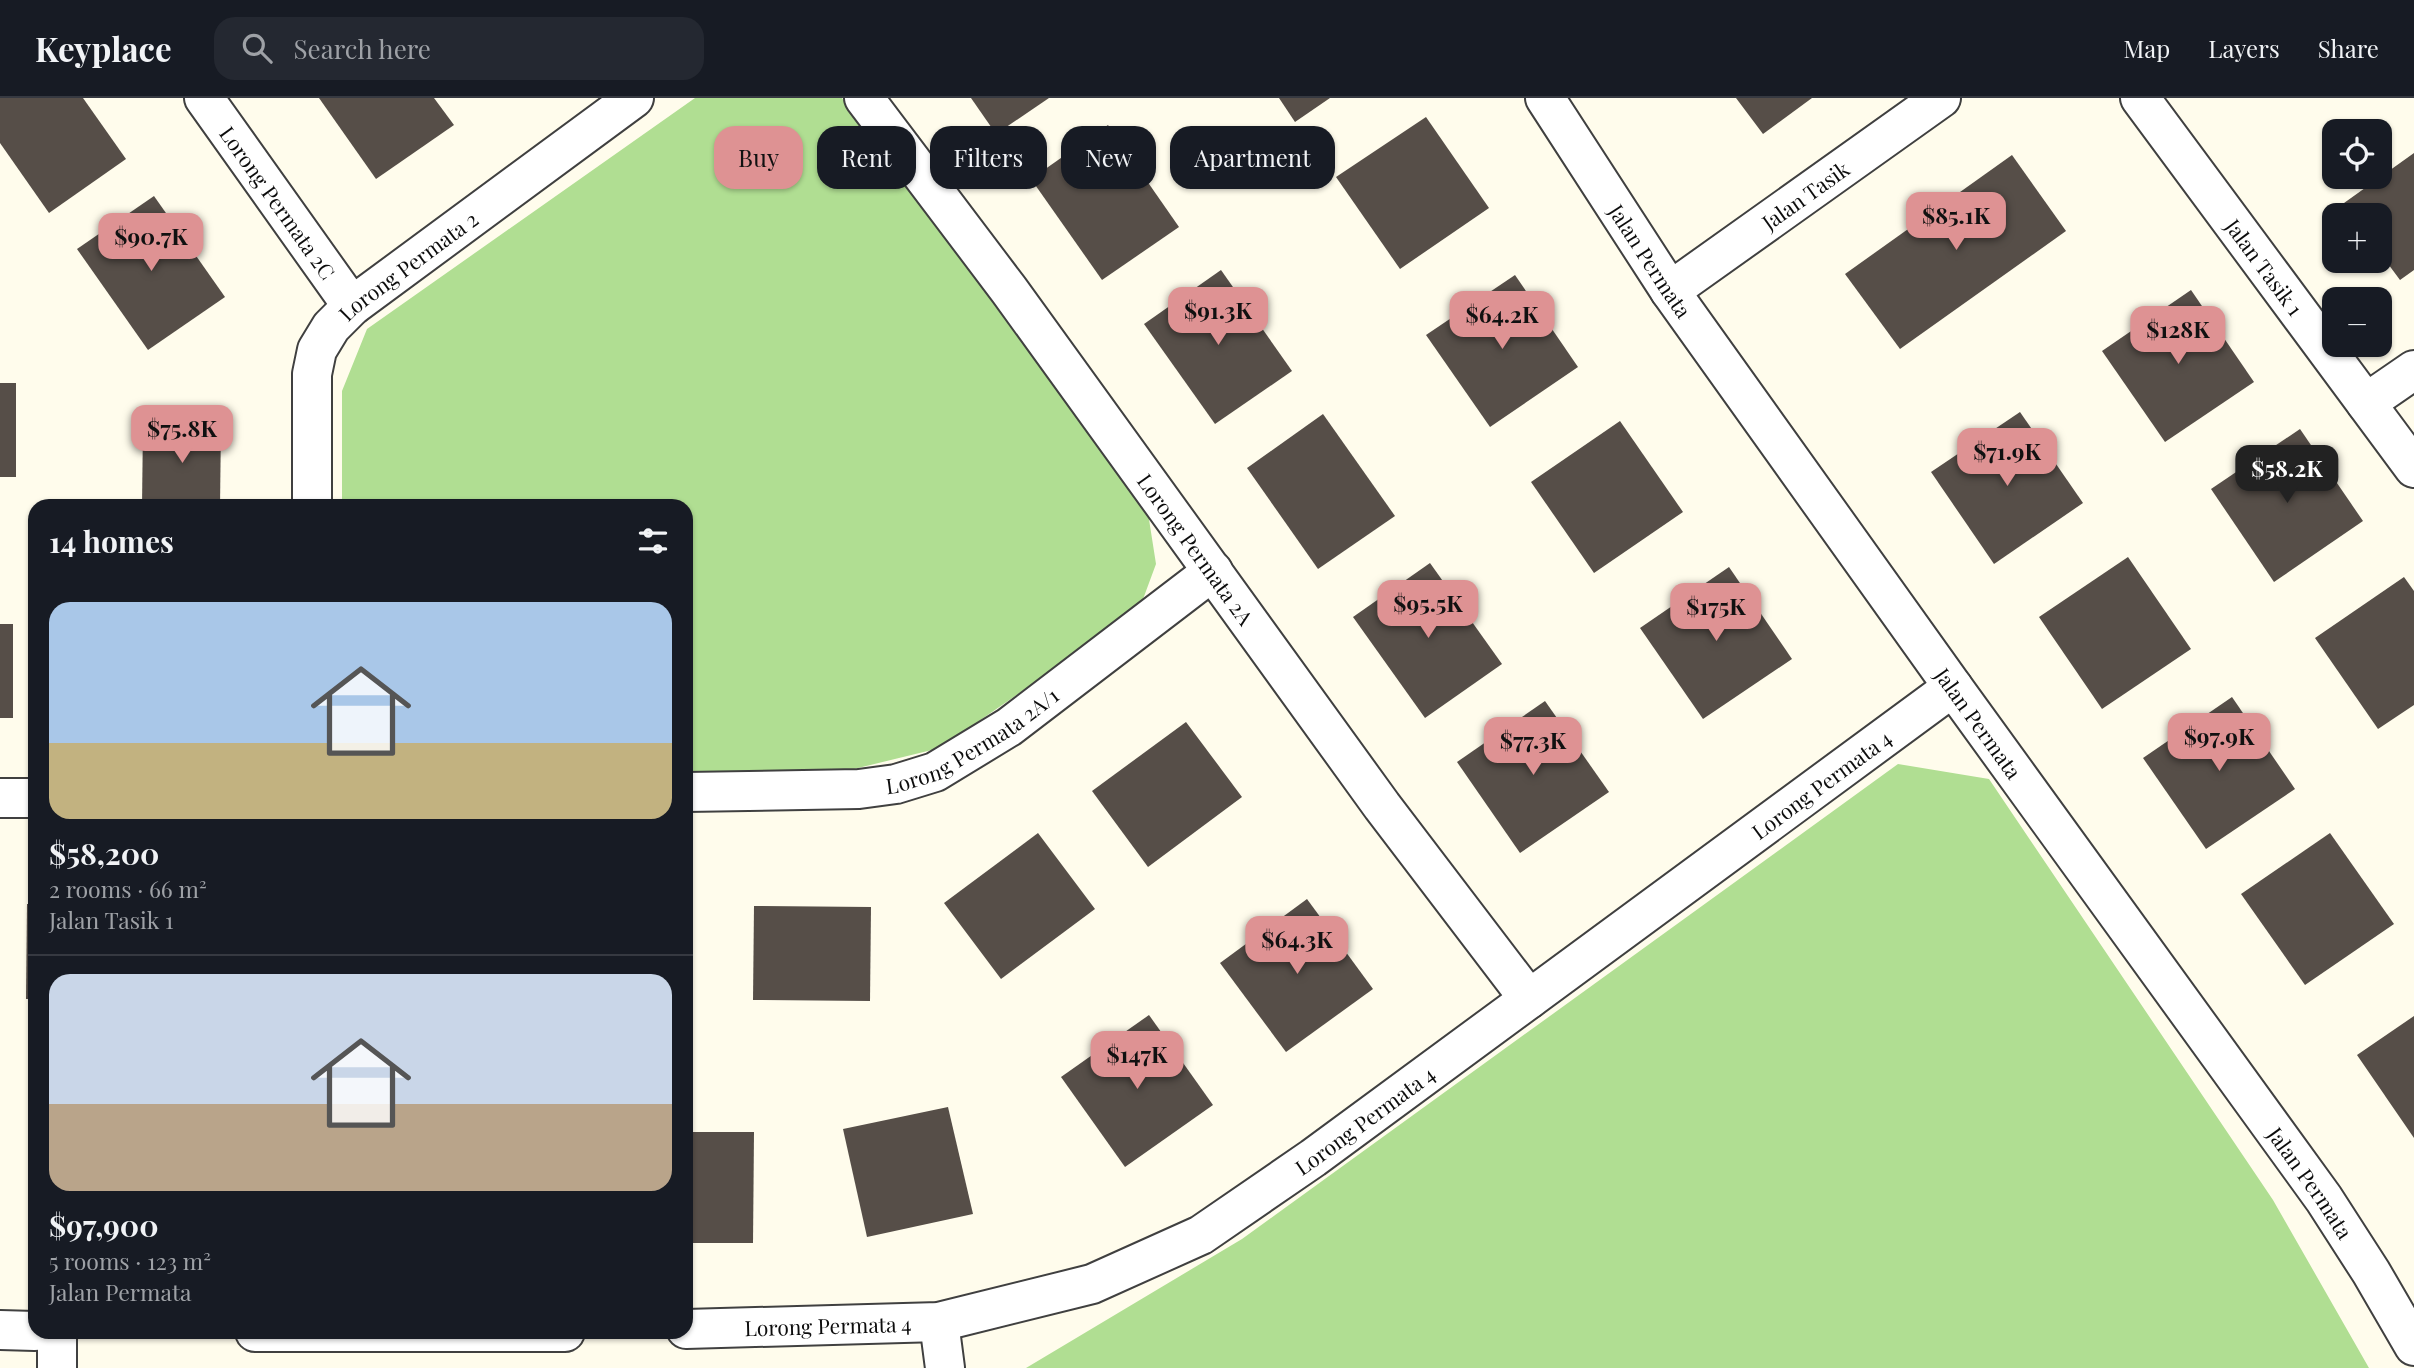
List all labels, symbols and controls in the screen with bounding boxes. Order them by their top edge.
search box [214,17,704,80]
text: Keyplace [35,26,172,70]
icon: search [238,29,276,67]
text: Search here [294,31,431,66]
text: Map [2124,32,2170,64]
text: Layers [2208,32,2280,64]
text: Share [2318,32,2379,64]
map controls [2322,119,2392,357]
button: locate [2322,119,2392,189]
street label: Lorong Permata 2C [214,120,342,284]
chip: Buy [714,126,803,189]
chip: Rent [817,126,916,189]
chip: Filters [930,126,1047,189]
chip: New [1061,126,1156,189]
chip: Apartment [1170,126,1335,189]
street label: Jalan Tasik [1755,154,1855,236]
pin: $85.1K [1899,192,2013,252]
street label: Jalan Permata [1603,198,1699,323]
text: $85.1K [1922,199,1990,230]
button: + [2322,203,2392,273]
street label: Lorong Permata 2 [332,204,483,326]
street label: Jalan Tasik 1 [2219,212,2310,321]
pin: $90.7K [94,214,208,273]
text: $90.7K [114,220,188,251]
button: − [2322,287,2392,357]
pin: $91.3K [1161,288,1275,347]
pin: $64.2K [1445,292,1559,351]
text: $91.3K [1184,294,1252,325]
text: $64.2K [1466,298,1538,329]
pin: $128K [2129,306,2227,366]
text: $128K [2146,313,2210,344]
pin: $75.8K [125,406,239,465]
text: $75.8K [147,412,217,443]
pin: $71.9K [1950,428,2064,488]
text: $71.9K [1973,435,2041,466]
pin: $58.2K [2230,446,2344,505]
text: $58.2K [2251,452,2323,483]
street label: Lorong Permata 2A [1132,468,1261,631]
text: 14 homes [49,521,174,561]
icon: filters [634,522,672,560]
pin: $95.5K [1371,580,1485,640]
pin: $175K [1667,584,1765,643]
text: $95.5K [1393,587,1463,618]
text: $175K [1686,590,1746,621]
icon: home [298,648,424,774]
street label: Jalan Permata [1929,661,2029,784]
street label: Lorong Permata 2A/1 [884,680,1064,799]
pin: $97.9K [2162,714,2276,773]
pin: $77.3K [1476,718,1590,777]
text: $97.9K [2184,720,2254,751]
street label: Lorong Permata 4 [1746,723,1897,845]
text: $77.3K [1500,724,1566,755]
text: $58,200 [49,833,159,873]
text: 2 rooms · 66 m² [49,873,207,904]
text: Jalan Tasik 1 [49,904,173,935]
pin: $64.3K [1240,916,1354,976]
text: $64.3K [1261,923,1333,954]
icon: home [298,1020,424,1146]
pin: $147K [1088,1032,1186,1091]
text: $147K [1107,1038,1167,1069]
street label: Lorong Permata 4 [1289,1059,1440,1181]
street label: Jalan Permata [2262,1120,2360,1244]
text: $97,900 [49,1205,159,1245]
text: 5 rooms · 123 m² [49,1245,211,1276]
text: Jalan Permata [49,1276,192,1307]
street label: Lorong Permata 4 [744,1309,912,1341]

